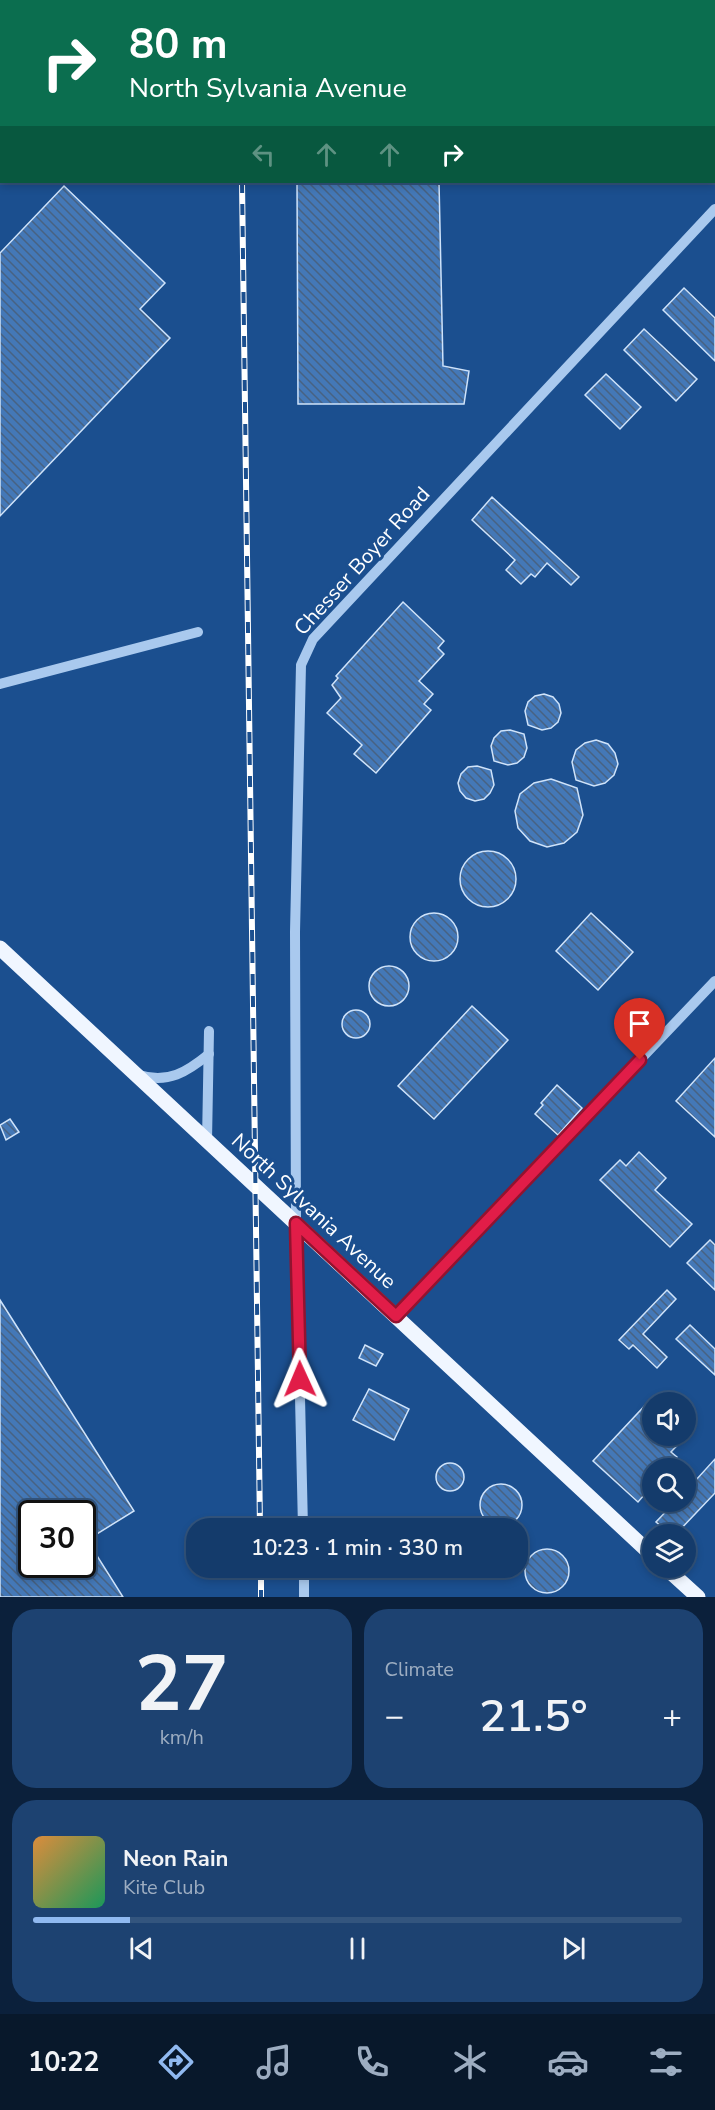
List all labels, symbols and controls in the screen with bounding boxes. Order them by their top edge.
text: 80 m [129,16,228,73]
icon: right [30,24,108,102]
text: North Sylvania Avenue [129,70,407,107]
icon: left [247,138,280,171]
icon: ahead [310,138,343,171]
icon: ahead [373,138,406,171]
icon: right [436,138,469,171]
street label: Chesser Boyer Road [288,481,436,641]
pin [614,998,665,1060]
icon: arrive [623,1007,656,1040]
street label: North Sylvania Avenue [225,1127,403,1295]
position arrow [268,1347,332,1411]
map controls [642,1392,696,1578]
button: sound [642,1392,696,1446]
button: search [642,1458,696,1512]
speed limit sign: 30 [18,1500,96,1578]
button: layers [642,1524,696,1578]
text: 10:23 · 1 min · 330 m [251,1533,463,1563]
text: 27 [135,1631,229,1738]
text: Climate [385,1656,454,1683]
text: 21.5° [479,1686,588,1747]
text: − [385,1694,404,1739]
text: + [662,1694,682,1739]
text: km/h [160,1724,204,1751]
text: Neon Rain [123,1844,228,1874]
text: Kite Club [123,1874,205,1901]
icon: previous [125,1932,158,1965]
icon: pause [341,1932,374,1965]
icon: next [557,1932,590,1965]
icon: directions [155,2041,197,2083]
icon: music [253,2041,295,2083]
icon: phone [351,2041,393,2083]
icon: climate [449,2041,491,2083]
icon: car [547,2041,589,2083]
icon: filters [645,2041,687,2083]
text: 10:22 [28,2044,99,2081]

